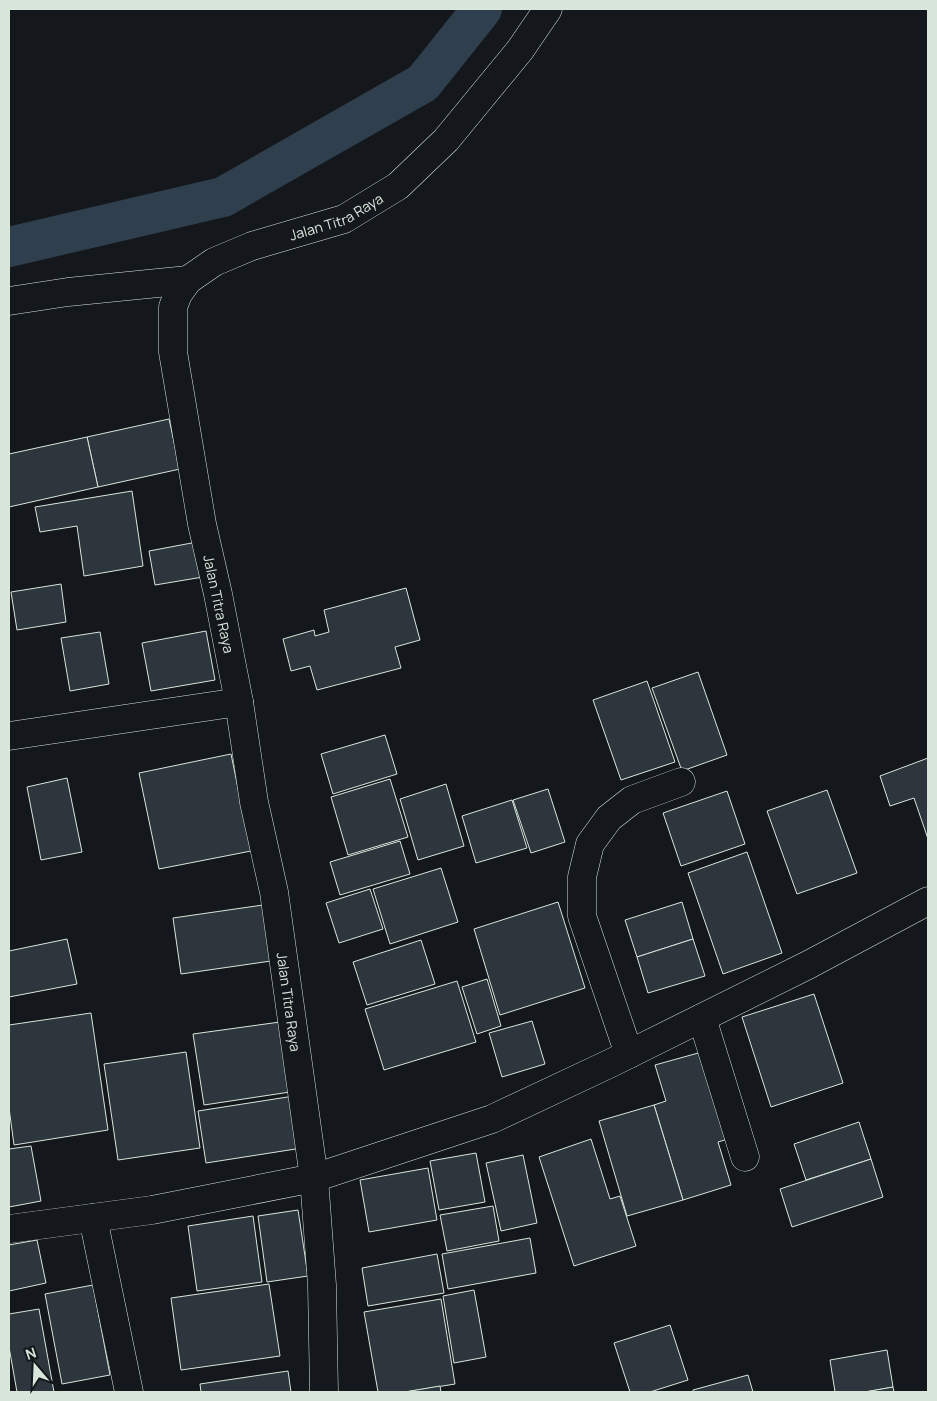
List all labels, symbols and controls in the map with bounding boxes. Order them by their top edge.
street label: Jalan Titra Raya [287,188,386,244]
street label: Jalan Titra Raya [199,553,239,655]
street label: Jalan Titra Raya [273,951,305,1053]
north arrow [10,1341,60,1391]
text: N [23,1343,38,1364]

